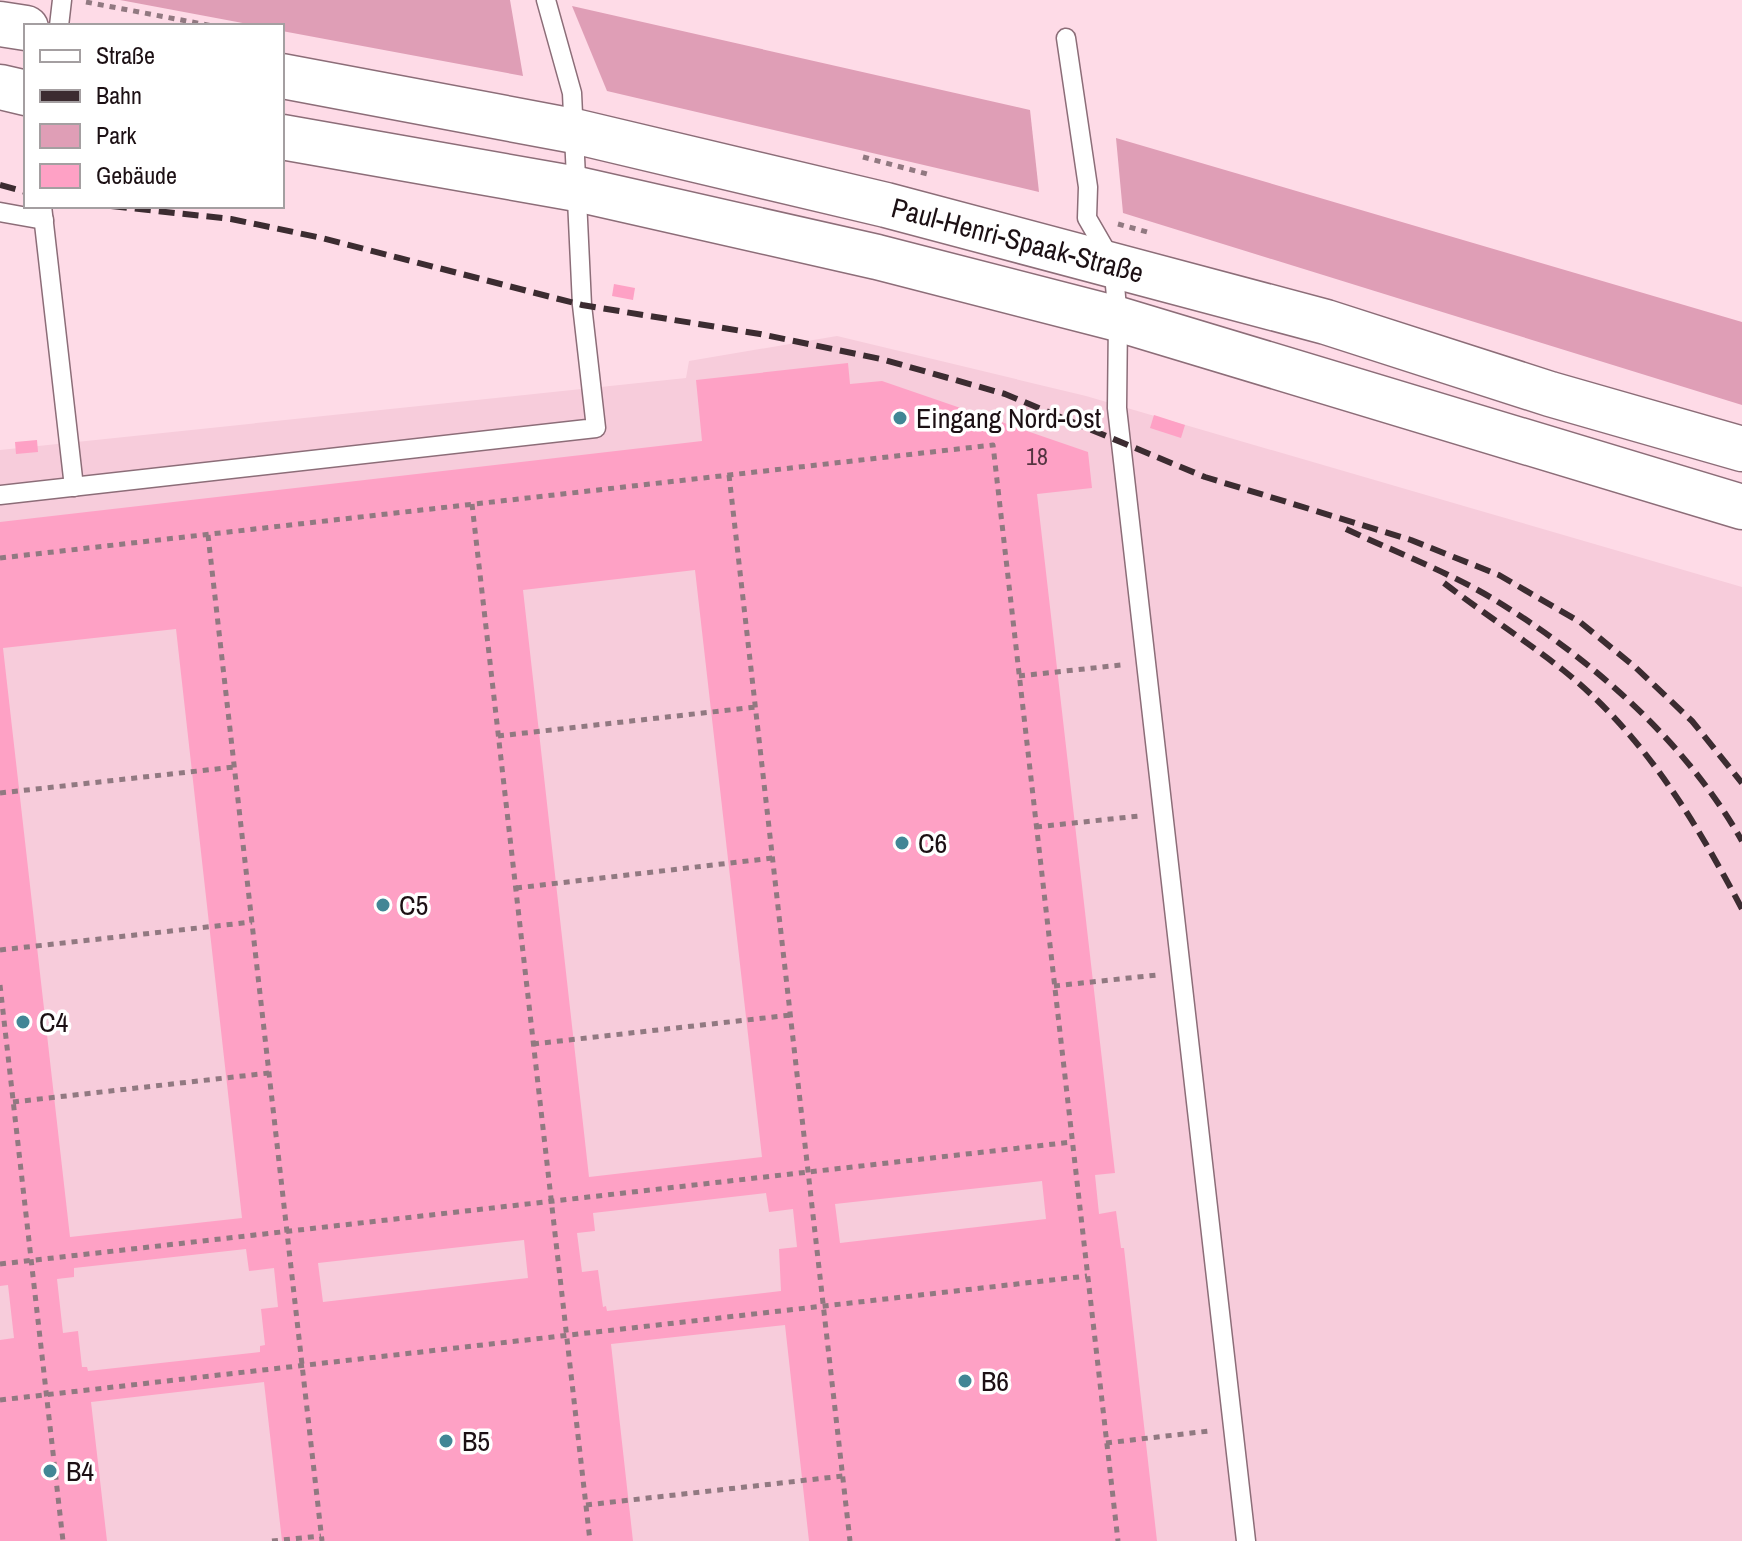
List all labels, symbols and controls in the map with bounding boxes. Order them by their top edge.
legend [24,24,284,208]
text: Straße [96,39,155,71]
text: Bahn [96,79,142,111]
text: Park [96,119,137,151]
text: Gebäude [96,159,177,191]
street label: Paul-Henri-Spaak-Straße [887,188,1148,292]
place label: Eingang Nord-Ost [916,399,1101,437]
marker: Eingang Nord-Ost [891,409,909,427]
house number: 18 [1026,440,1048,472]
place label: C6 [918,824,947,862]
marker: C6 [893,834,911,852]
place label: C5 [399,886,428,924]
marker: C5 [374,896,392,914]
place label: C4 [39,1003,69,1041]
marker: C4 [14,1013,32,1031]
place label: B6 [981,1362,1009,1400]
marker: B6 [956,1372,974,1390]
place label: B5 [462,1422,490,1460]
marker: B5 [437,1432,455,1450]
place label: B4 [66,1452,94,1490]
marker: B4 [41,1462,59,1480]

